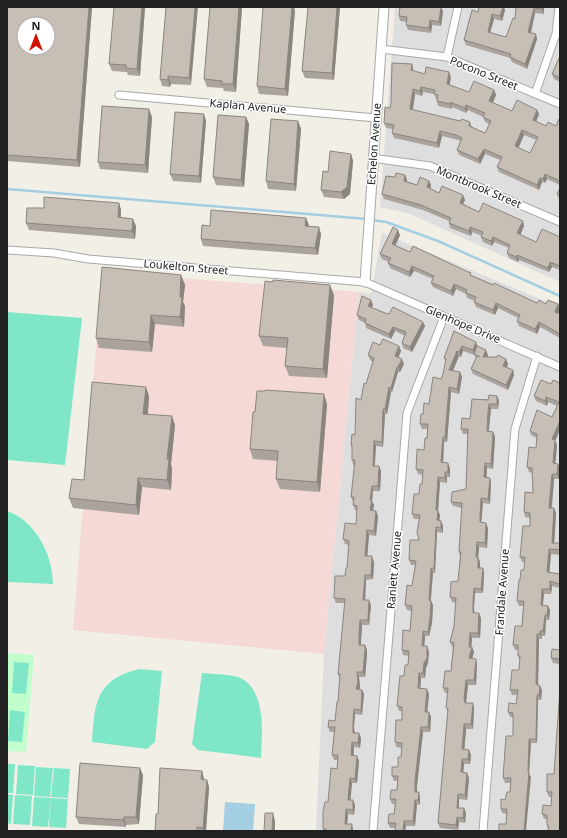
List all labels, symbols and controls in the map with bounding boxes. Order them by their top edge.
north arrow [16,16,56,56]
text: N [32,18,40,33]
street label: Pocono Street [448,52,521,93]
street label: Kaplan Avenue [209,95,287,116]
street label: Echelon Avenue [363,102,384,185]
street label: Montbrook Street [434,162,524,211]
street label: Loukelton Street [143,255,229,278]
street label: Glenhope Drive [423,301,503,346]
street label: Ranlett Avenue [383,530,404,610]
street label: Frandale Avenue [491,548,512,636]

